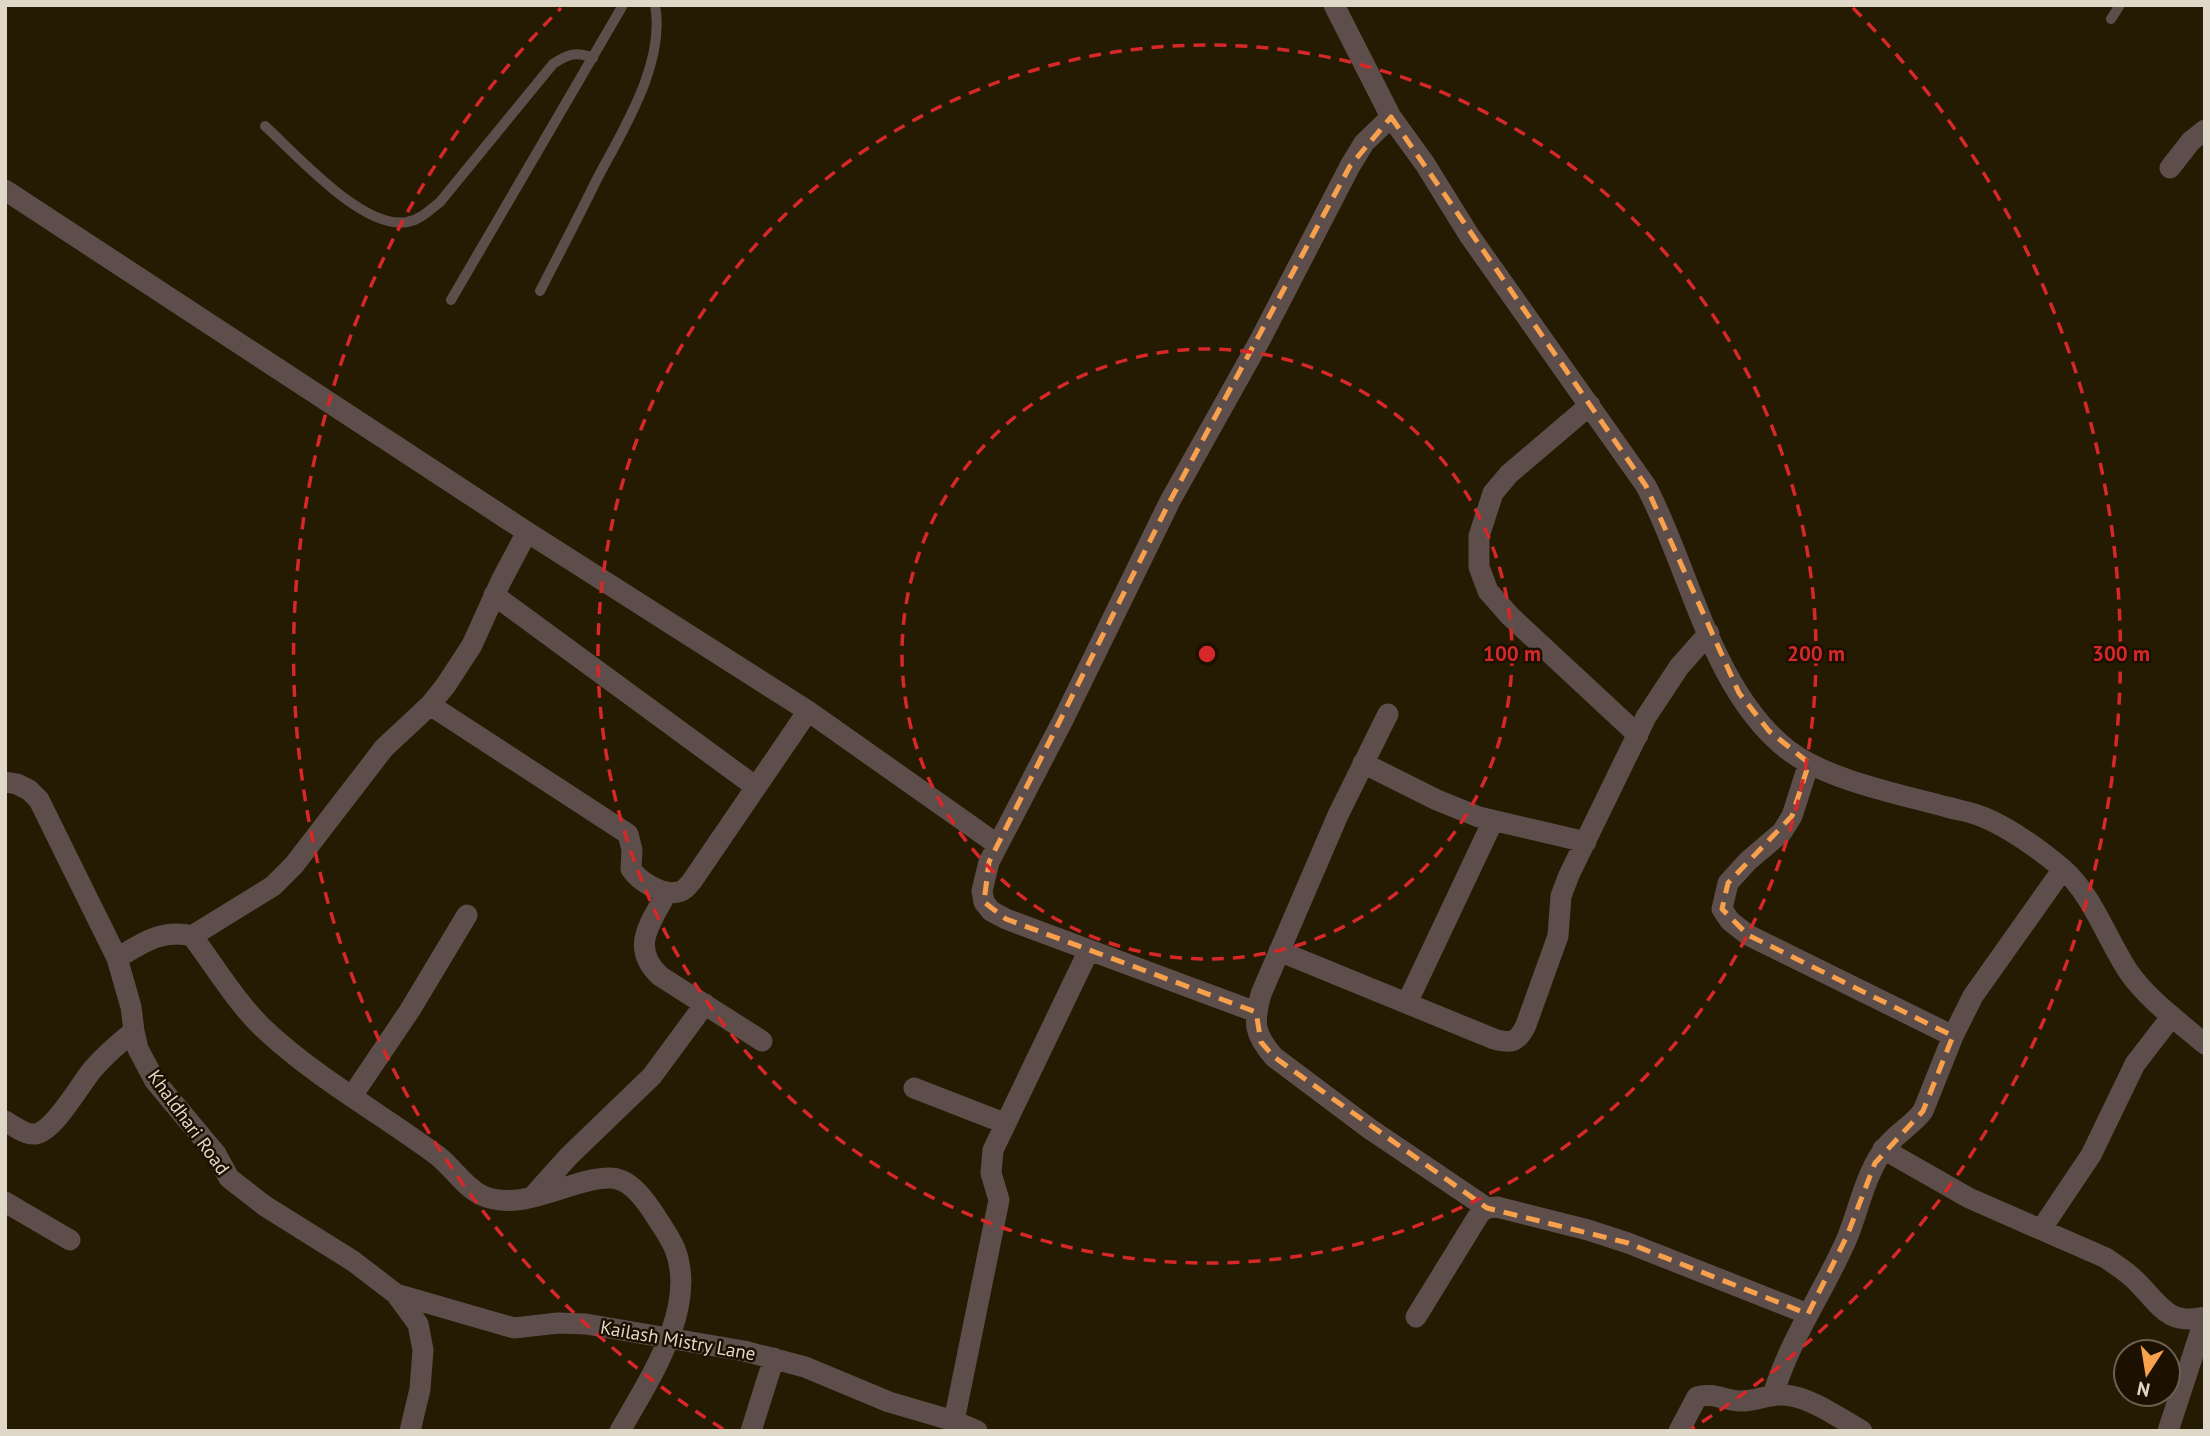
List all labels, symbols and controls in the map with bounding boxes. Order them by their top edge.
text: 100 m [1483,640,1541,667]
text: 200 m [1787,640,1845,667]
text: 300 m [2092,640,2150,667]
centre of rings [1195,642,1219,666]
street label: Khaldhari Road [143,1065,235,1179]
street label: Kailash Mistry Lane [599,1315,757,1365]
north arrow [2112,1338,2182,1408]
text: N [2135,1377,2152,1403]

